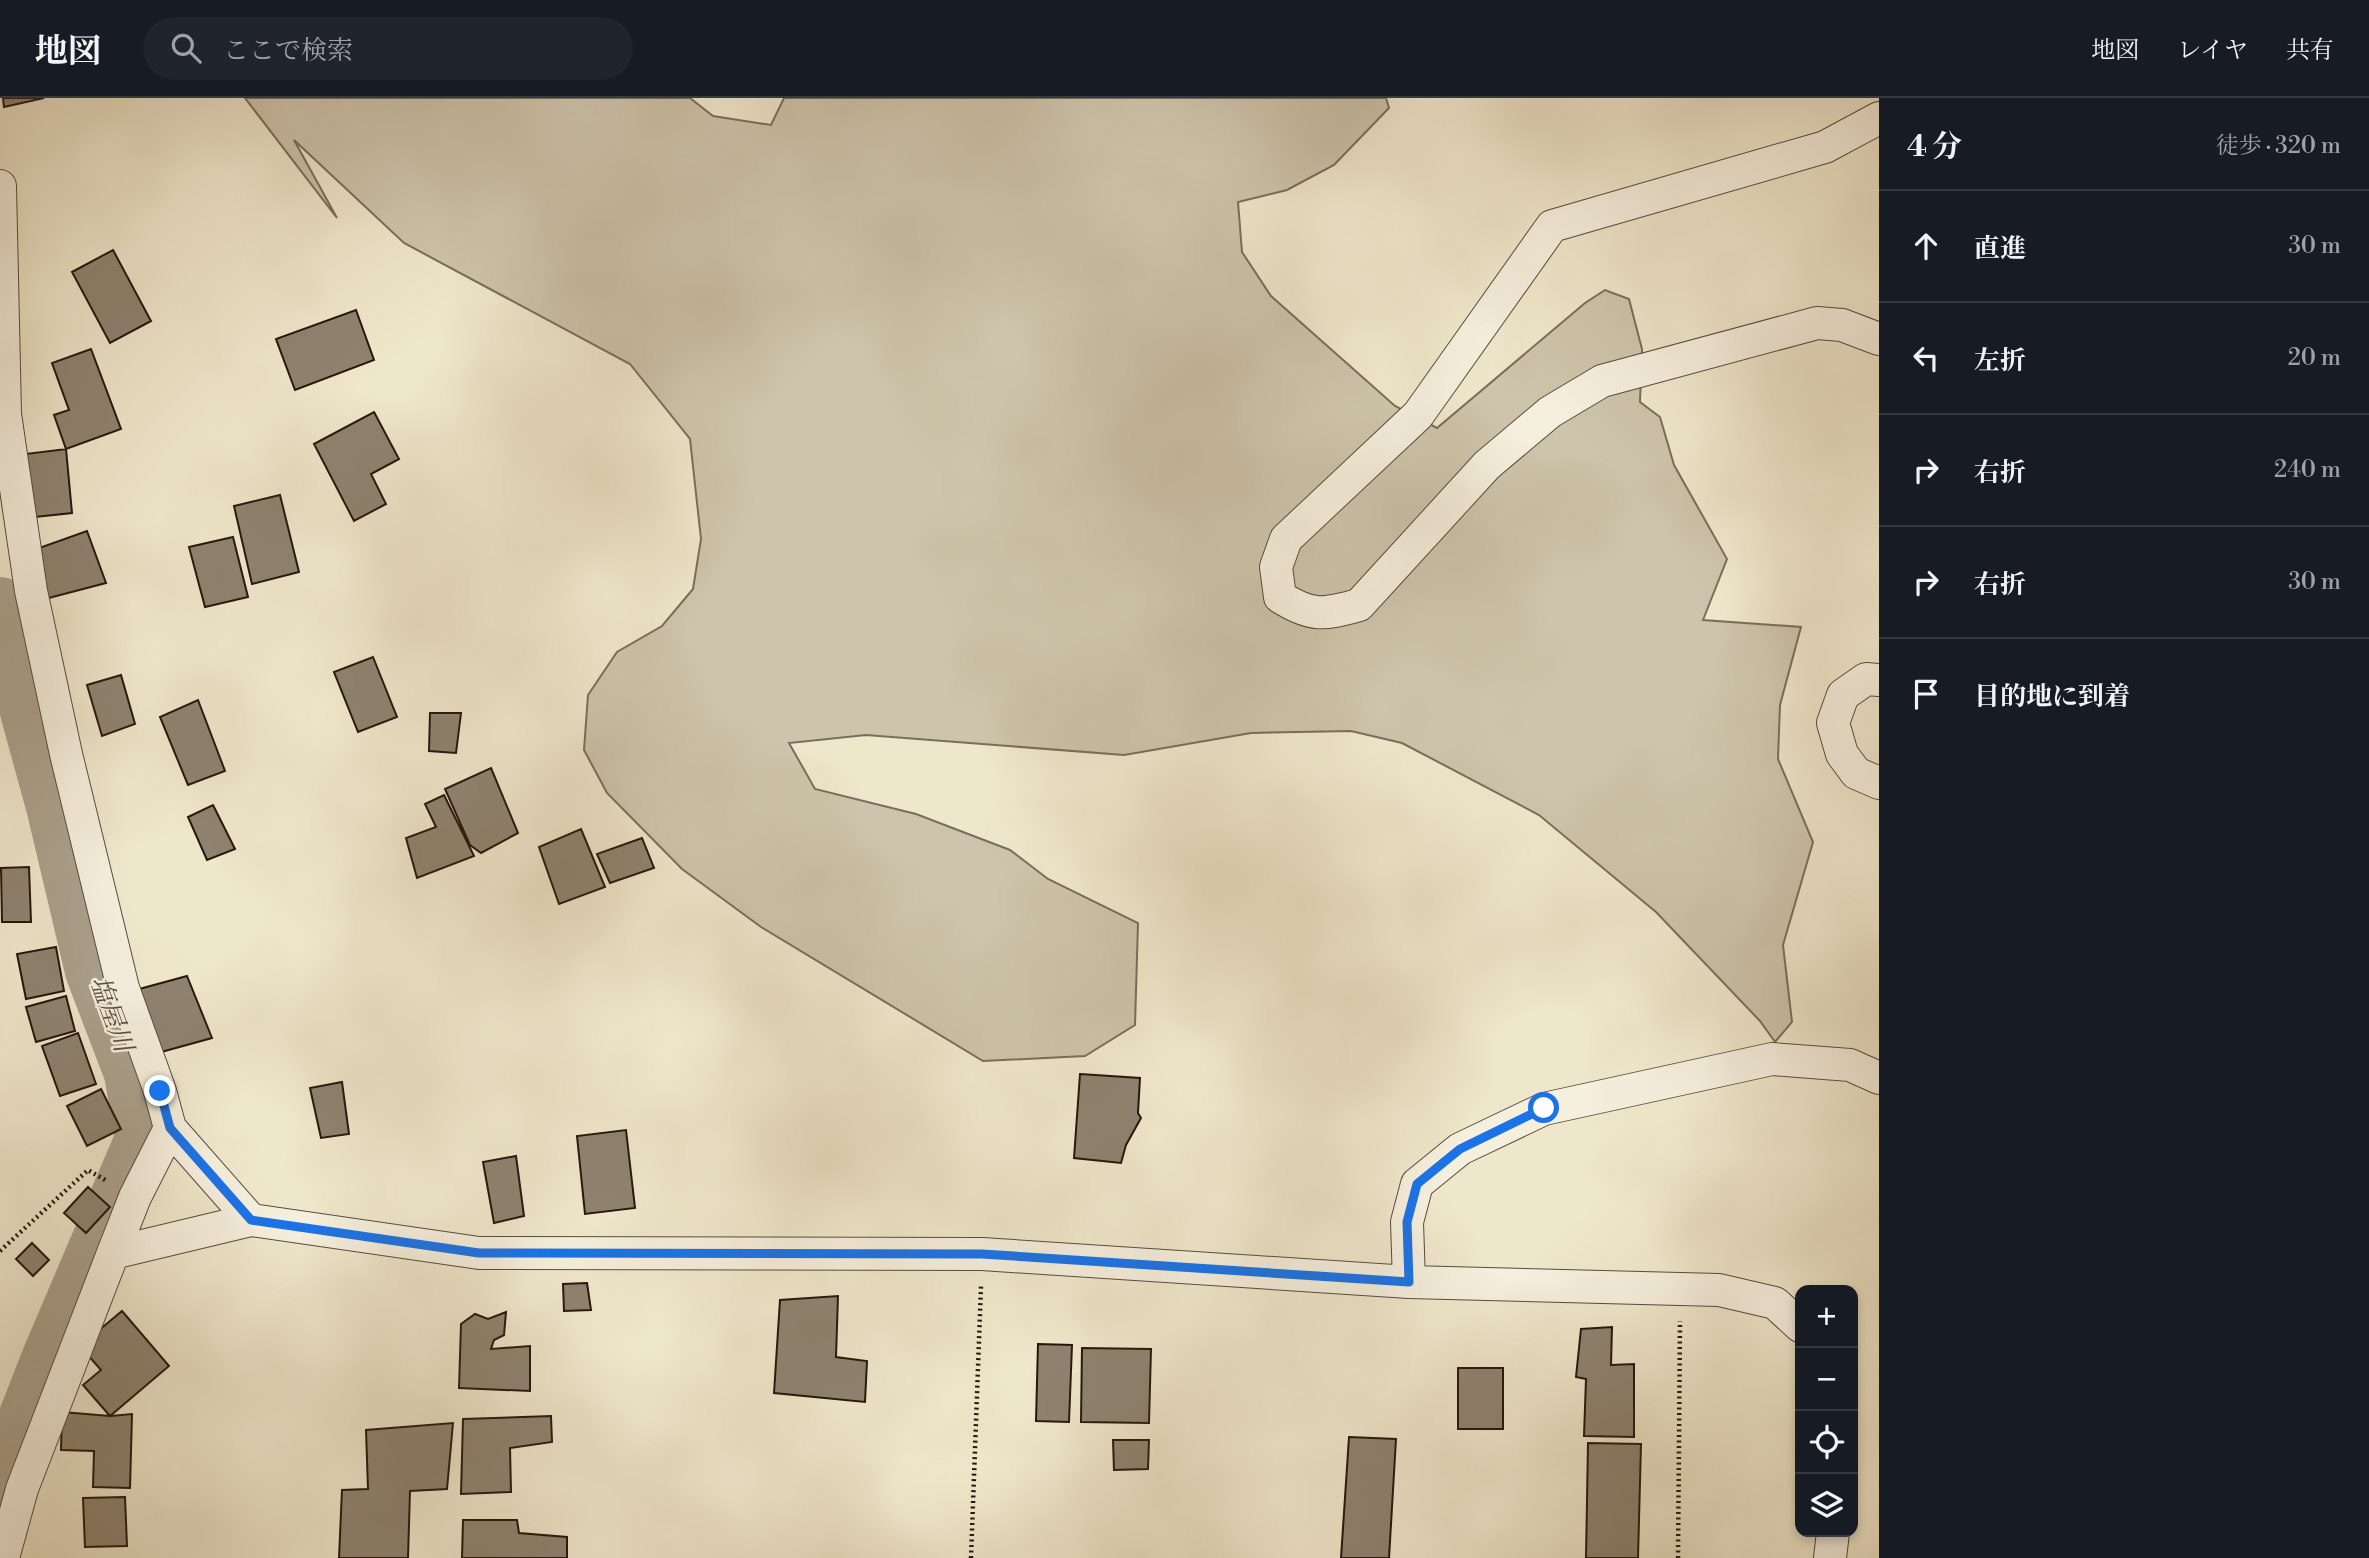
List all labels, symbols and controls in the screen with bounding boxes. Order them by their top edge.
search box [143,17,633,80]
icon: search [167,29,205,67]
text: 地図 [35,32,101,73]
text: ここで検索 [223,35,353,67]
text: 地図 [2091,36,2139,66]
text: レイヤ [2177,36,2248,66]
text: 共有 [2286,36,2334,66]
text: 4 分 [1907,128,1962,166]
text: 徒歩 · 320 m [2216,132,2341,160]
icon: ahead [1907,227,1945,265]
text: 30 m [2288,232,2341,260]
text: 直進 [1974,233,2026,265]
icon: left [1907,339,1945,377]
text: 20 m [2288,344,2341,372]
text: 左折 [1974,345,2026,377]
icon: right [1907,451,1945,489]
text: 240 m [2274,456,2341,484]
text: 右折 [1974,457,2026,489]
icon: right [1907,563,1945,601]
text: 30 m [2288,568,2341,596]
text: 右折 [1974,569,2026,601]
icon: arrive [1907,675,1945,713]
text: 目的地に到着 [1974,681,2130,713]
water label: 塩屋川 [83,972,140,1059]
route end [144,1075,175,1106]
route start [1528,1092,1559,1123]
map controls [1795,1285,1858,1537]
button: + [1795,1285,1858,1348]
button: − [1795,1348,1858,1411]
button: locate [1795,1411,1858,1474]
button: layers [1795,1474,1858,1537]

